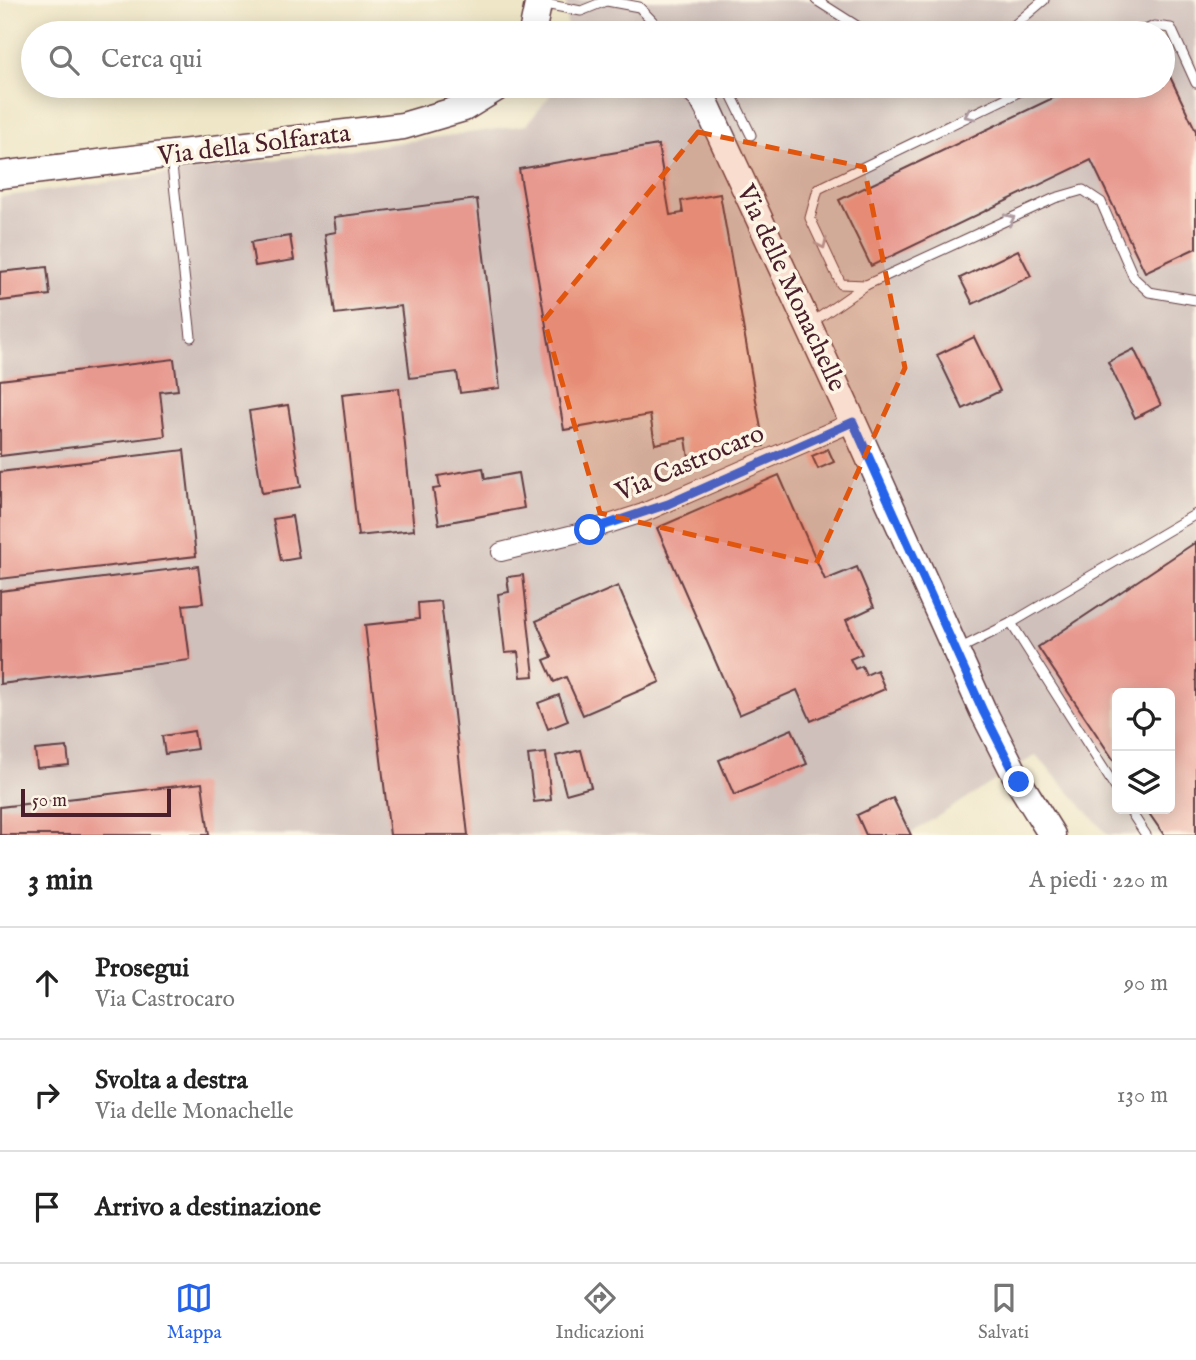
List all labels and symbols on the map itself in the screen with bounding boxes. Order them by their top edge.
one-way arrow [964,107,976,121]
street label: Via della Solfarata [155,117,353,173]
street label: Via delle Monachelle [728,178,853,397]
one-way arrow [1003,213,1015,227]
one-way arrow [814,237,828,249]
street label: Via Castrocaro [610,417,769,510]
route start [574,514,605,545]
route end [1003,766,1034,797]
scale bar [21,786,172,818]

